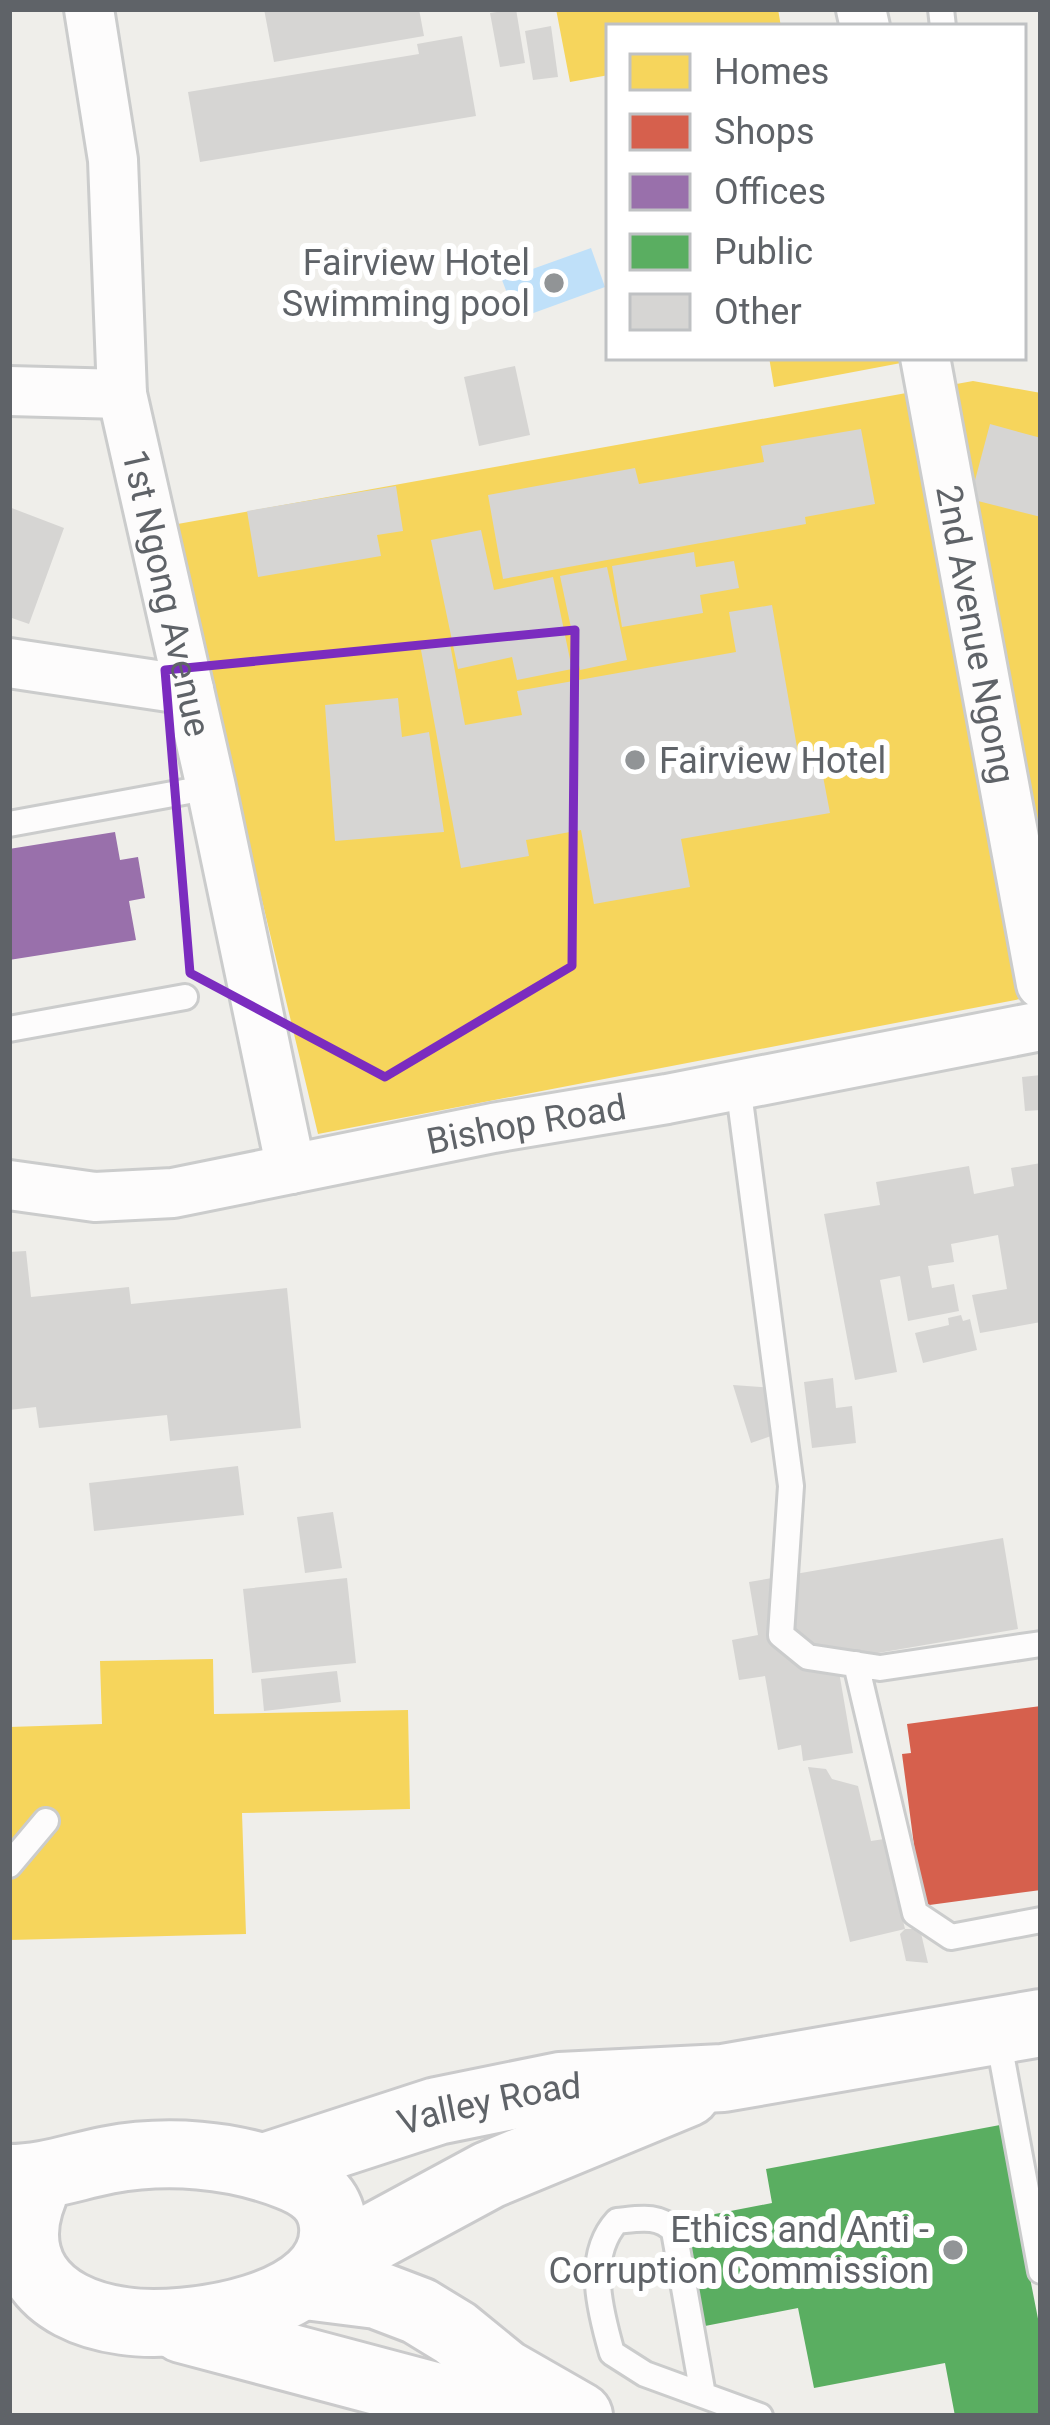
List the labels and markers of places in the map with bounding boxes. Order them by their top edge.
place label: Fairview Hotel Swimming pool [282,242,530,325]
marker: Fairview Hotel Swimming pool [541,270,567,296]
place label: Fairview Hotel [659,740,886,782]
marker: Fairview Hotel [622,747,648,773]
place label: Ethics and Anti - Corruption Commission [549,2209,929,2292]
marker: Ethics and Anti - Corruption Commission [940,2237,966,2263]

